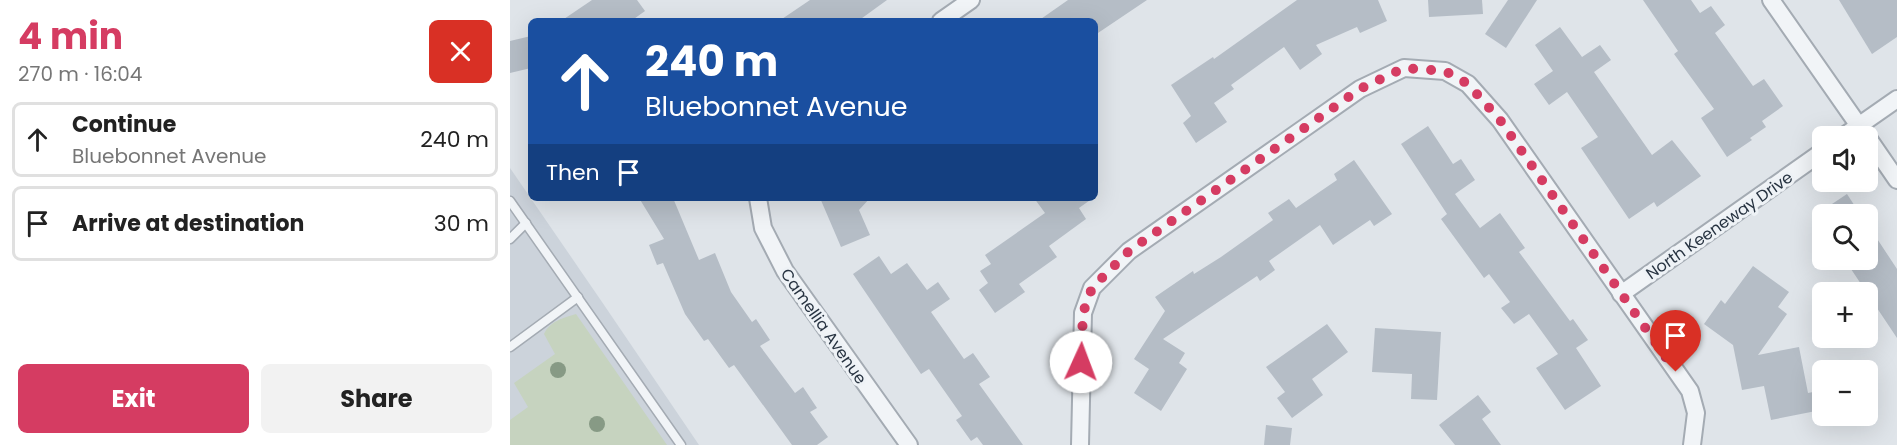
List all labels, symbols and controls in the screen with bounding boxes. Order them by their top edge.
text: 4 min [18,11,123,62]
button: close [429,20,492,83]
text: 240 m [645,32,778,91]
icon: ahead [546,42,624,120]
text: 270 m · 16:04 [18,60,142,88]
text: Bluebonnet Avenue [645,88,907,125]
text: Continue [72,109,176,140]
icon: ahead [21,123,54,156]
text: 240 m [420,124,489,155]
map controls [1812,126,1878,426]
button: sound [1812,126,1878,192]
text: Bluebonnet Avenue [72,142,266,170]
icon: arrive [612,156,645,189]
text: Then [546,157,600,188]
street label: North Keeneway Drive [1641,166,1797,285]
button: search [1812,204,1878,270]
icon: arrive [21,207,54,240]
text: Arrive at destination [72,208,304,239]
text: 30 m [434,208,489,239]
street label: Camellia Avenue [775,264,872,389]
button: + [1812,282,1878,348]
pin [1650,310,1701,372]
icon: arrive [1659,319,1692,352]
position arrow [1049,330,1113,394]
button: − [1812,360,1878,426]
button: Exit [18,364,249,433]
button: Share [261,364,492,433]

